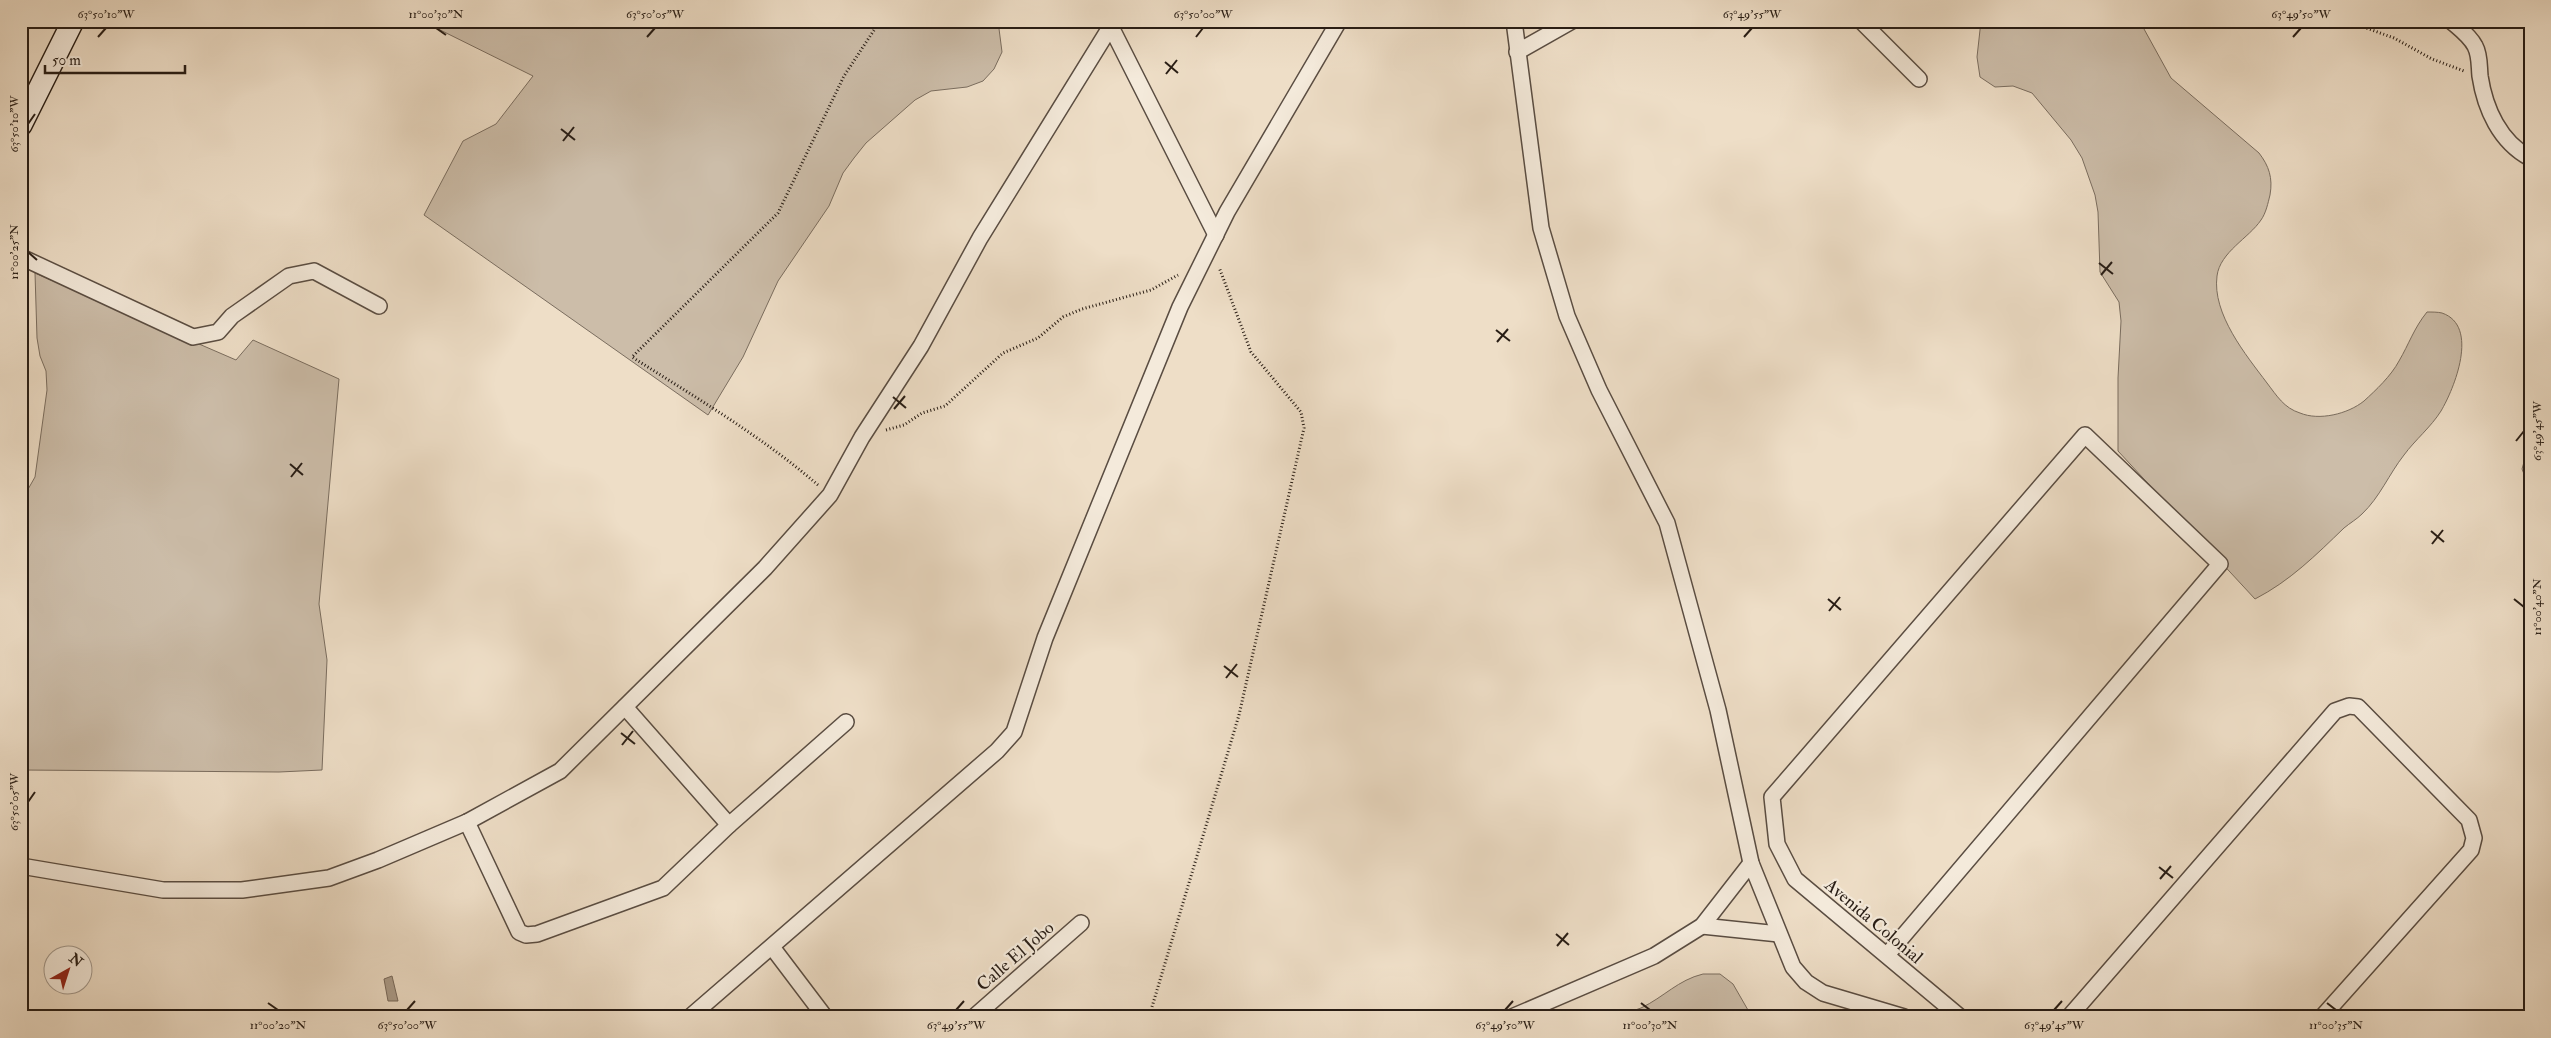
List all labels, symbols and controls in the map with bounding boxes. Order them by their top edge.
text: 63°50'10"W [77,7,135,22]
text: 11°00'30"N [409,7,464,22]
text: 63°50'05"W [626,7,685,22]
text: 63°50'00"W [1173,7,1233,22]
text: 63°49'55"W [1723,7,1782,22]
text: 63°49'50"W [2271,7,2331,22]
scale bar [45,42,185,74]
text: 50 m [52,51,81,70]
text: 63°50'10"W [7,95,22,153]
text: 11°00'25"N [7,224,22,280]
text: 63°49'45"W [2530,400,2545,461]
text: 11°00'40"N [2530,578,2545,635]
text: 63°50'05"W [7,772,22,831]
street label: Avenida Colonial [1819,873,1928,969]
street label: Calle El Jobo [972,916,1059,996]
north arrow [42,946,92,996]
text: N [65,949,86,971]
text: 11°00'20"N [250,1018,306,1033]
text: 63°50'00"W [377,1018,437,1033]
text: 63°49'55"W [927,1018,986,1033]
text: 63°49'50"W [1475,1018,1535,1033]
text: 11°00'30"N [1623,1018,1678,1033]
text: 63°49'45"W [2024,1018,2085,1033]
text: 11°00'35"N [2309,1018,2363,1033]

